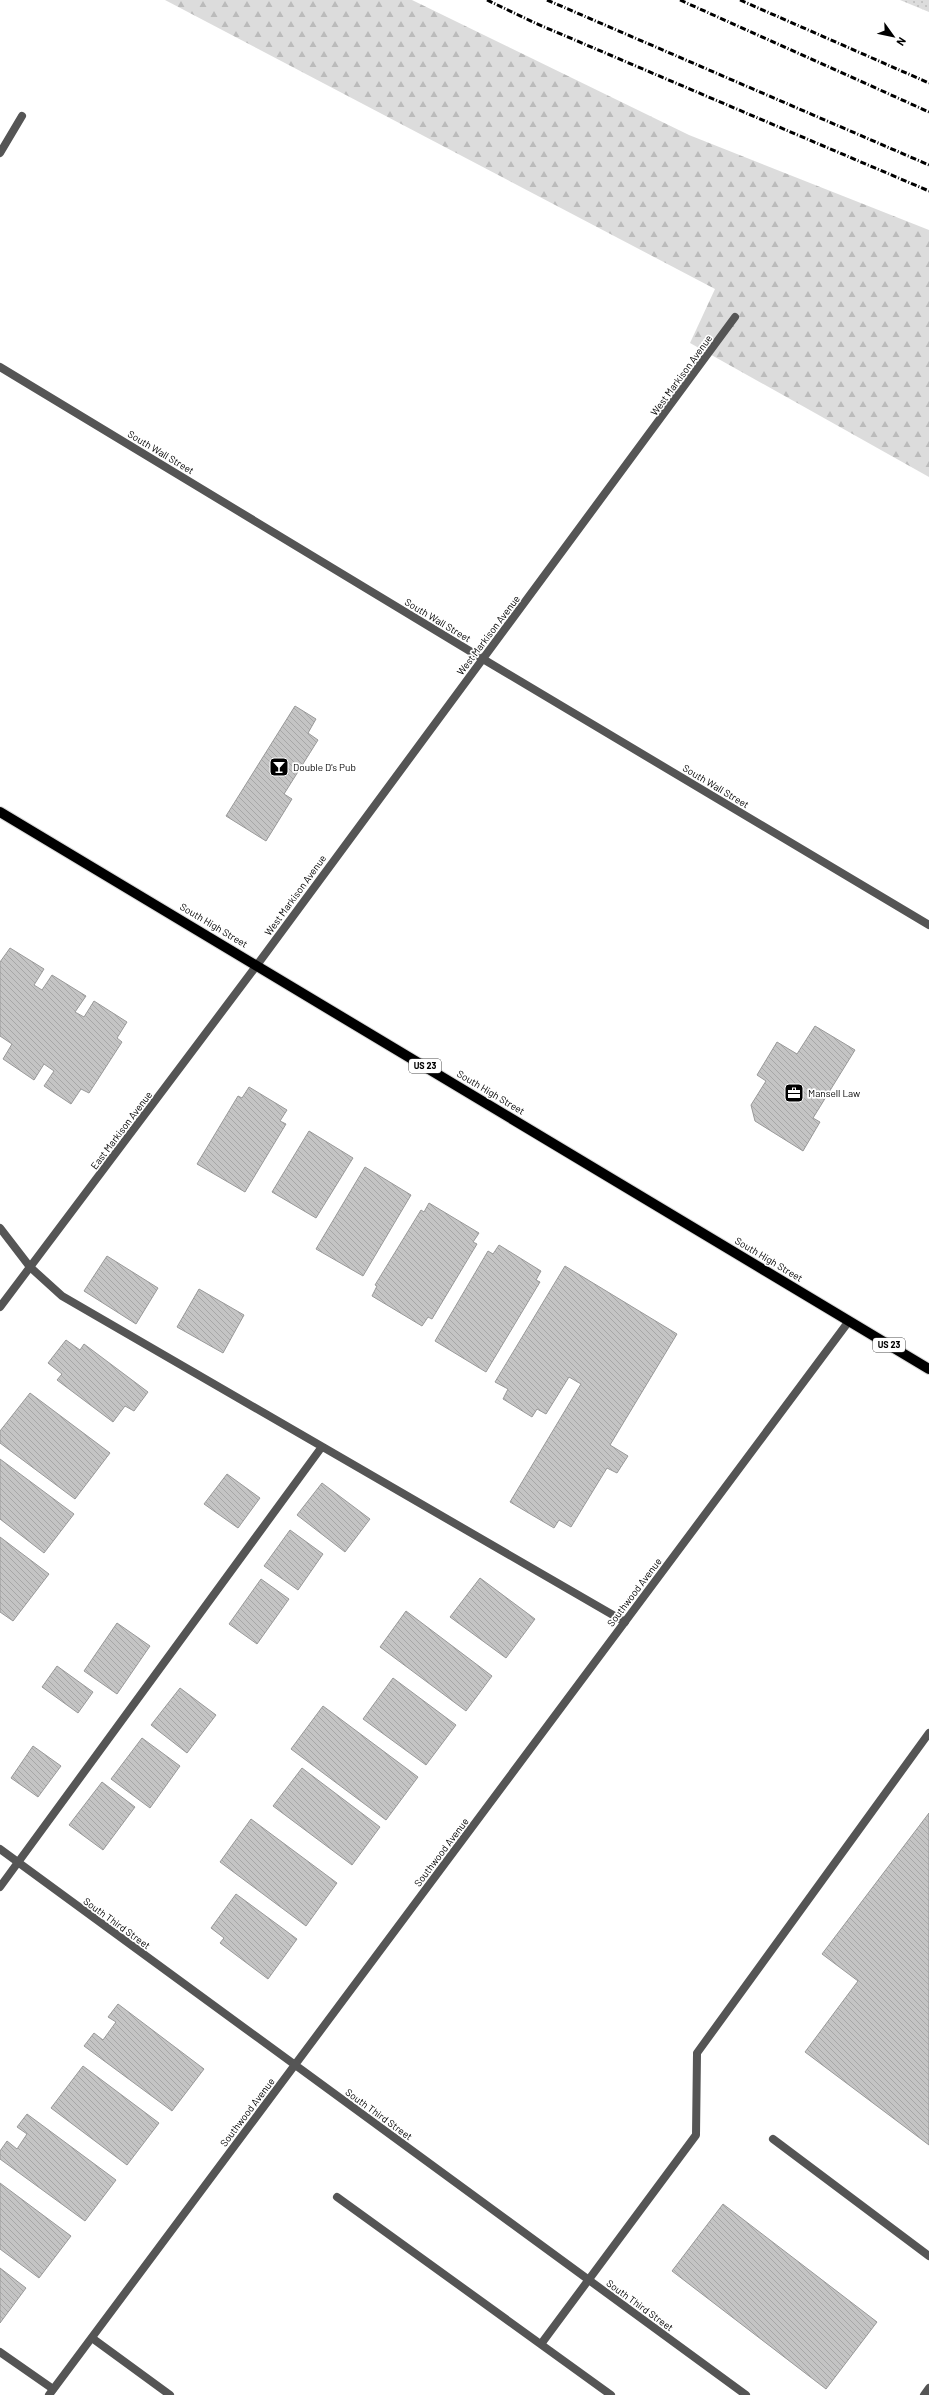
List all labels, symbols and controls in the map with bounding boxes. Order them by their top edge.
north arrow [873,16,913,56]
text: N [894,35,909,48]
street label: West Markison Avenue [648,332,714,418]
street label: South Wall Street [126,428,197,477]
street label: West Markison Avenue [454,593,522,677]
street label: South Wall Street [403,596,474,645]
bar icon: Double D's Pub [268,756,290,778]
place label: Double D's Pub [293,761,356,773]
street label: South Wall Street [681,762,752,811]
street label: West Markison Avenue [262,852,328,938]
street label: South High Street [178,900,250,950]
road number: US 23 [409,1059,441,1073]
street label: South High Street [455,1067,527,1117]
office icon: Mansell Law [783,1082,805,1104]
place label: Mansell Law [808,1087,860,1099]
street label: East Markison Avenue [88,1089,154,1171]
street label: South High Street [733,1234,805,1284]
road number: US 23 [873,1338,905,1352]
street label: Southwood Avenue [604,1555,664,1629]
street label: Southwood Avenue [411,1815,471,1889]
street label: South Third Street [81,1895,153,1951]
street label: Southwood Avenue [217,2075,277,2149]
street label: South Third Street [343,2086,415,2142]
street label: South Third Street [604,2277,676,2333]

